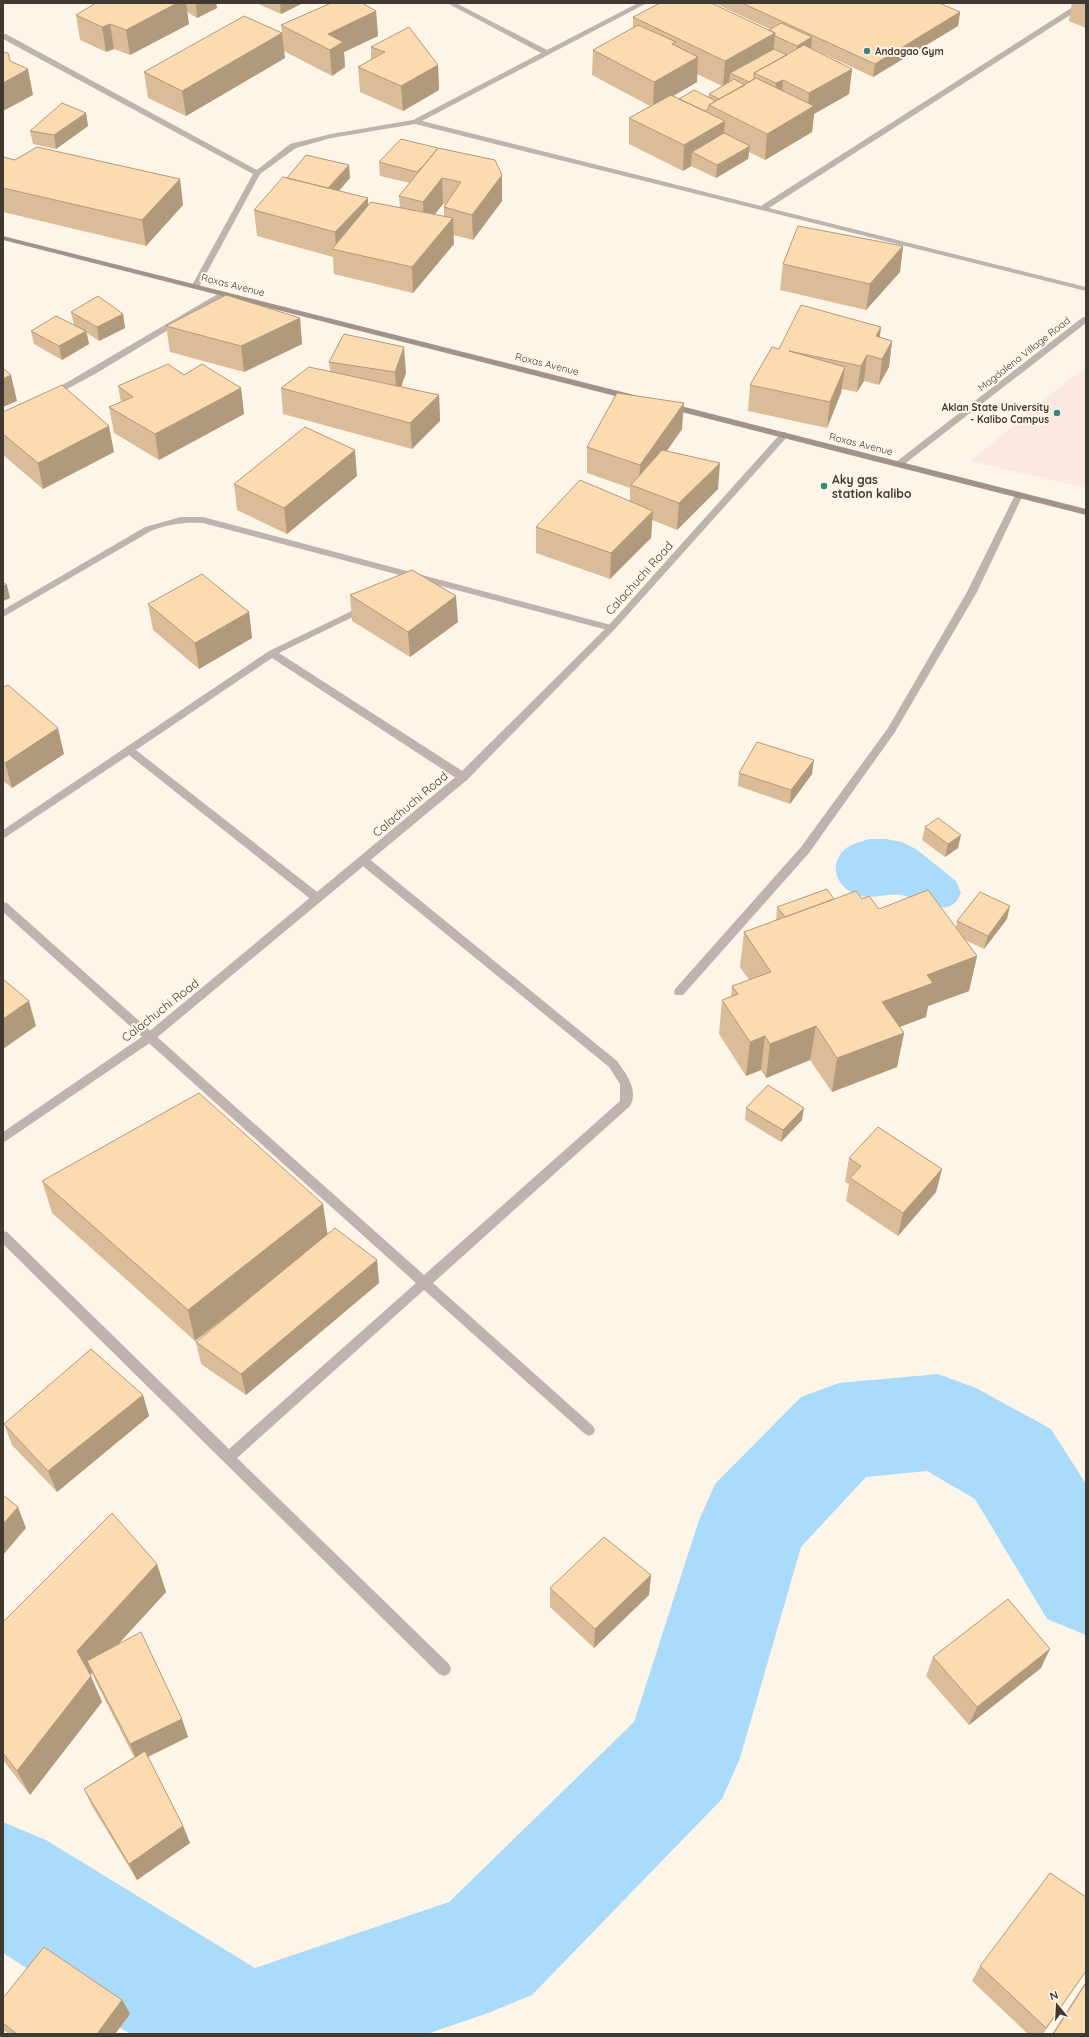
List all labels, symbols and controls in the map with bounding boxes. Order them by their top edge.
place label: Andagao Gym [875,45,944,58]
marker: Andagao Gym [862,46,872,56]
street label: Roxas Avenue [200,271,266,299]
street label: Magdalena Village Road [975,314,1073,394]
street label: Roxas Avenue [514,350,580,378]
place label: Aklan State University - Kalibo Campus [942,401,1049,426]
marker: Aklan State University - Kalibo Campus [1052,408,1062,418]
street label: Roxas Avenue [828,430,894,458]
place label: Aky gas station kalibo [832,472,912,501]
marker: Aky gas station kalibo [819,481,829,491]
street label: Calachuchi Road [602,538,676,618]
street label: Calachuchi Road [369,768,451,840]
street label: Calachuchi Road [118,975,202,1045]
north arrow [1037,1985,1077,2025]
text: N [1048,1988,1060,2003]

